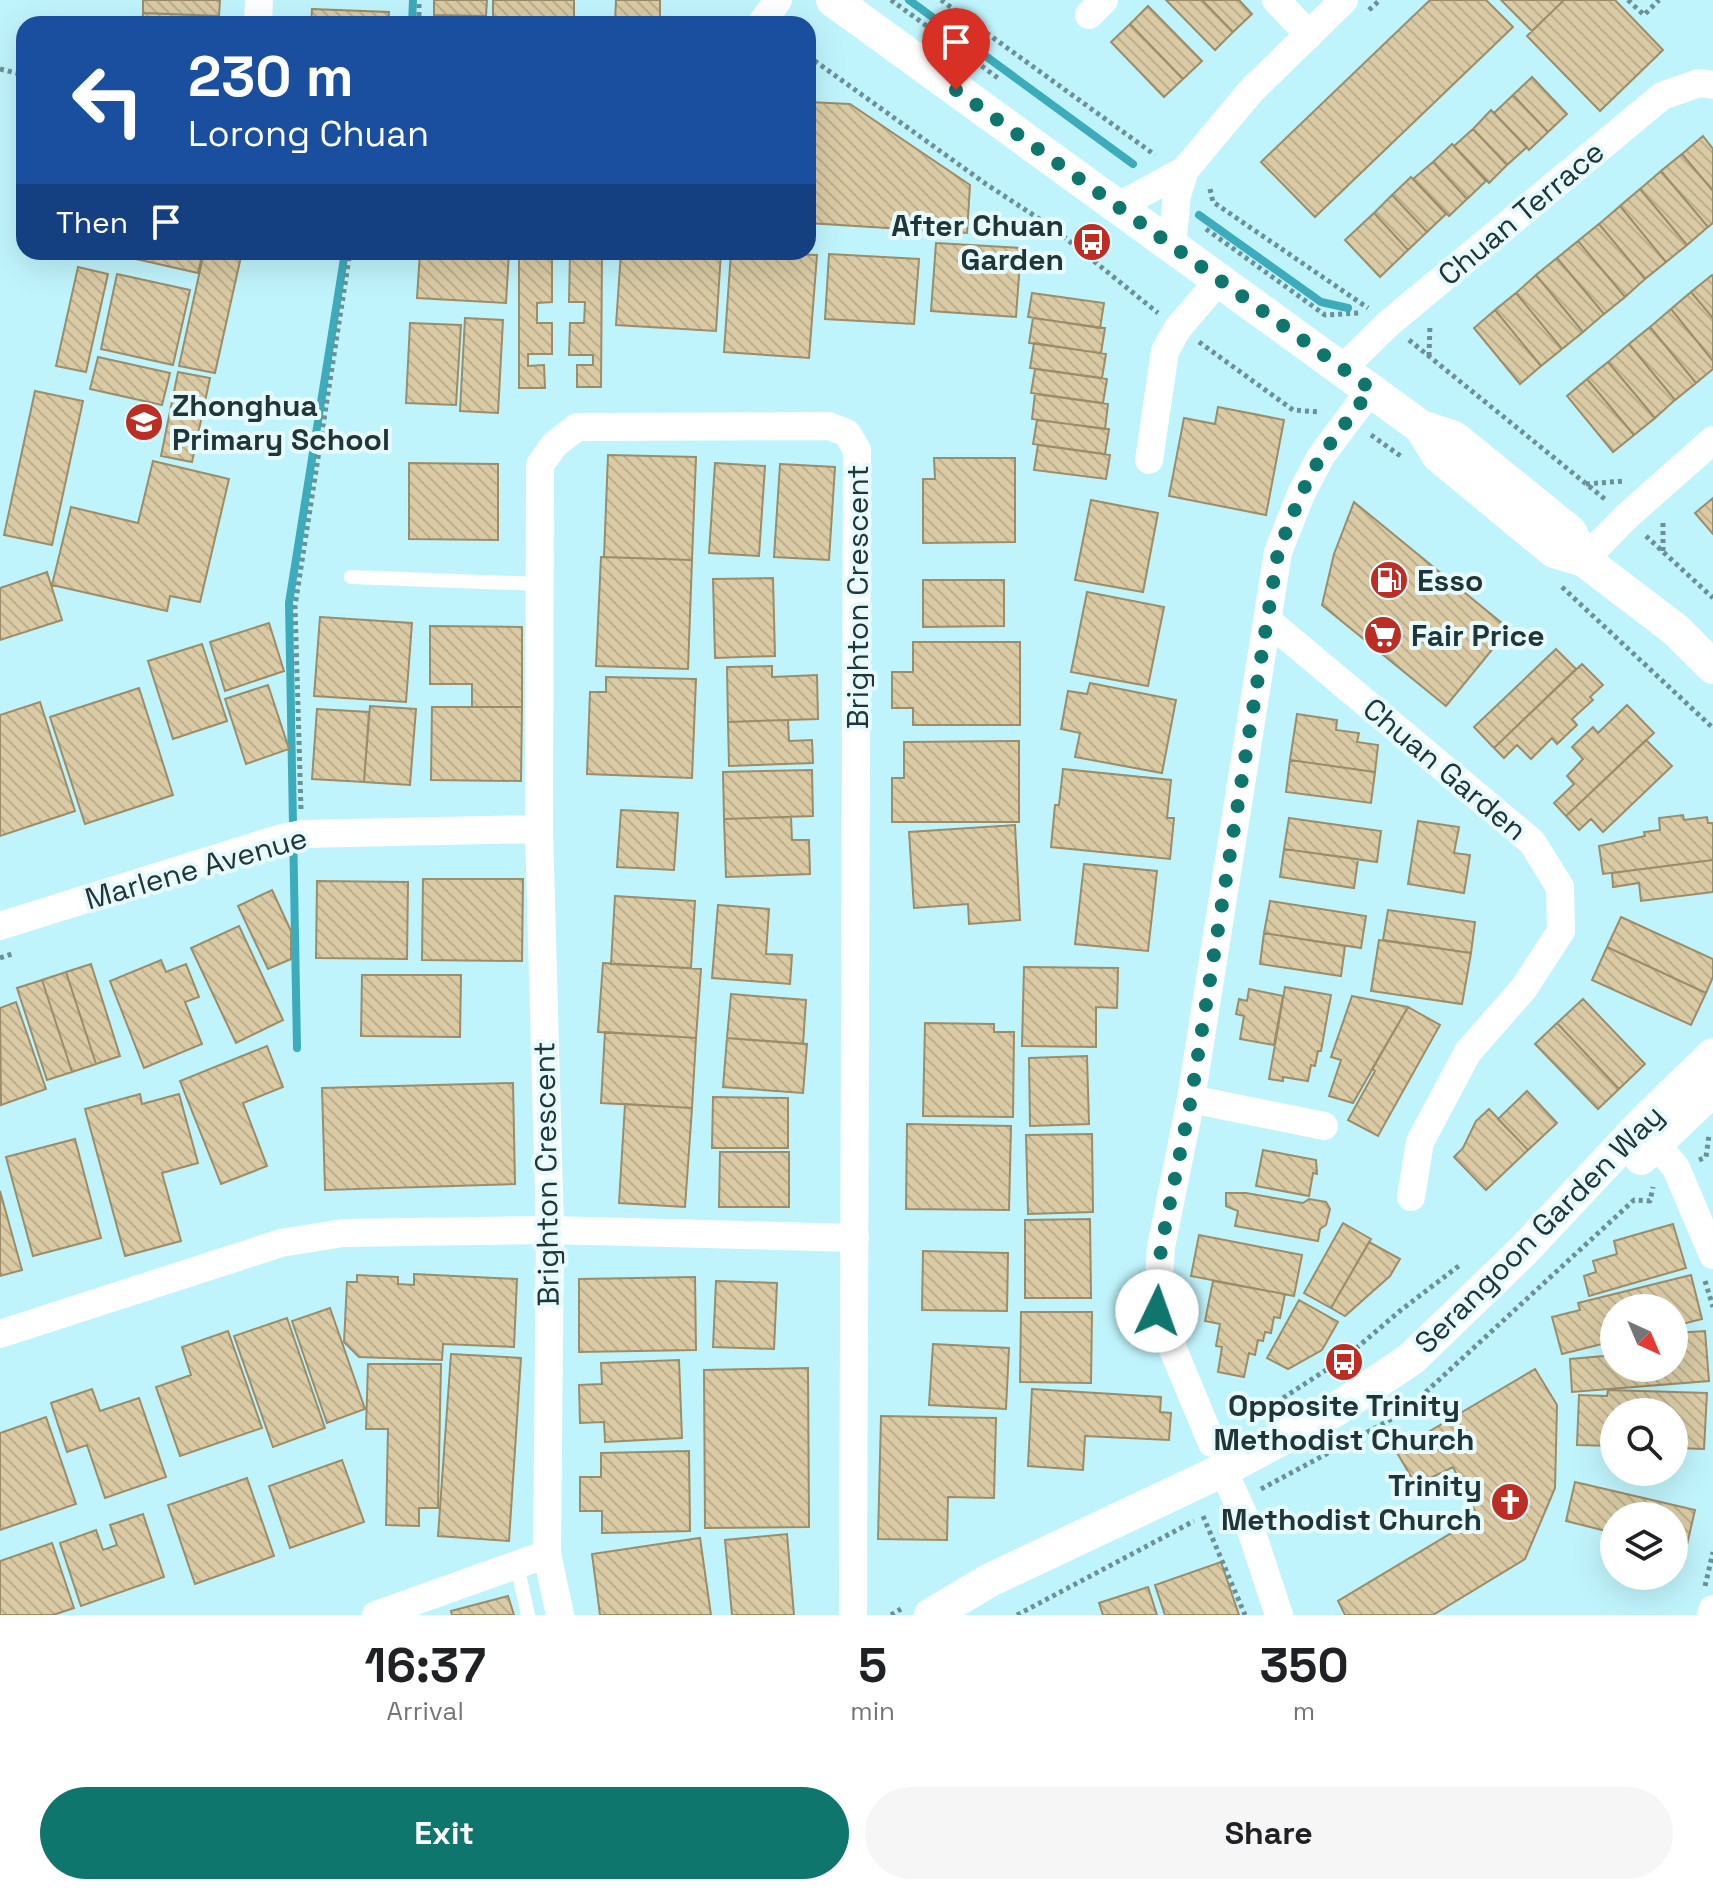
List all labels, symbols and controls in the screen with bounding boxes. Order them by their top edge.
pin [922,8,990,90]
icon: arrive [934,20,978,64]
text: 230 m [188,41,354,112]
icon: left [56,48,160,152]
text: Lorong Chuan [188,111,429,157]
street label: Chuan Terrace [1430,132,1612,294]
icon: arrive [144,200,188,244]
text: Then [56,203,128,242]
place label: After Chuan Garden [891,206,1064,279]
bus stop icon: After Chuan Garden [1071,221,1113,263]
place label: Zhonghua Primary School [172,386,390,459]
school or university icon: Zhonghua Primary School [123,401,165,443]
street label: Brighton Crescent [838,465,877,729]
fuel station icon: Esso [1368,559,1410,601]
place label: Esso [1417,561,1483,600]
supermarket icon: Fair Price [1362,614,1404,656]
place label: Fair Price [1411,616,1544,655]
street label: Chuan Garden [1355,689,1535,849]
street label: Marlene Avenue [81,818,311,918]
street label: Brighton Crescent [524,1041,568,1307]
street label: Serangoon Garden Way [1406,1096,1672,1362]
position arrow [1115,1269,1199,1353]
north arrow [1600,1294,1688,1382]
map controls [1600,1294,1688,1590]
bus stop icon: Opposite Trinity Methodist Church [1323,1341,1365,1383]
place label: Opposite Trinity Methodist Church [1213,1386,1475,1459]
button: search [1600,1398,1688,1486]
place label: Trinity Methodist Church [1221,1466,1482,1539]
church icon: Trinity Methodist Church [1489,1481,1531,1523]
button: layers [1600,1502,1688,1590]
text: 16:37 [364,1635,486,1696]
text: 5 [858,1635,887,1696]
text: 350 [1259,1635,1349,1696]
text: Arrival [387,1694,464,1728]
text: min [850,1694,895,1728]
text: m [1293,1694,1315,1728]
button: Exit [40,1787,849,1879]
button: Share [865,1787,1673,1879]

